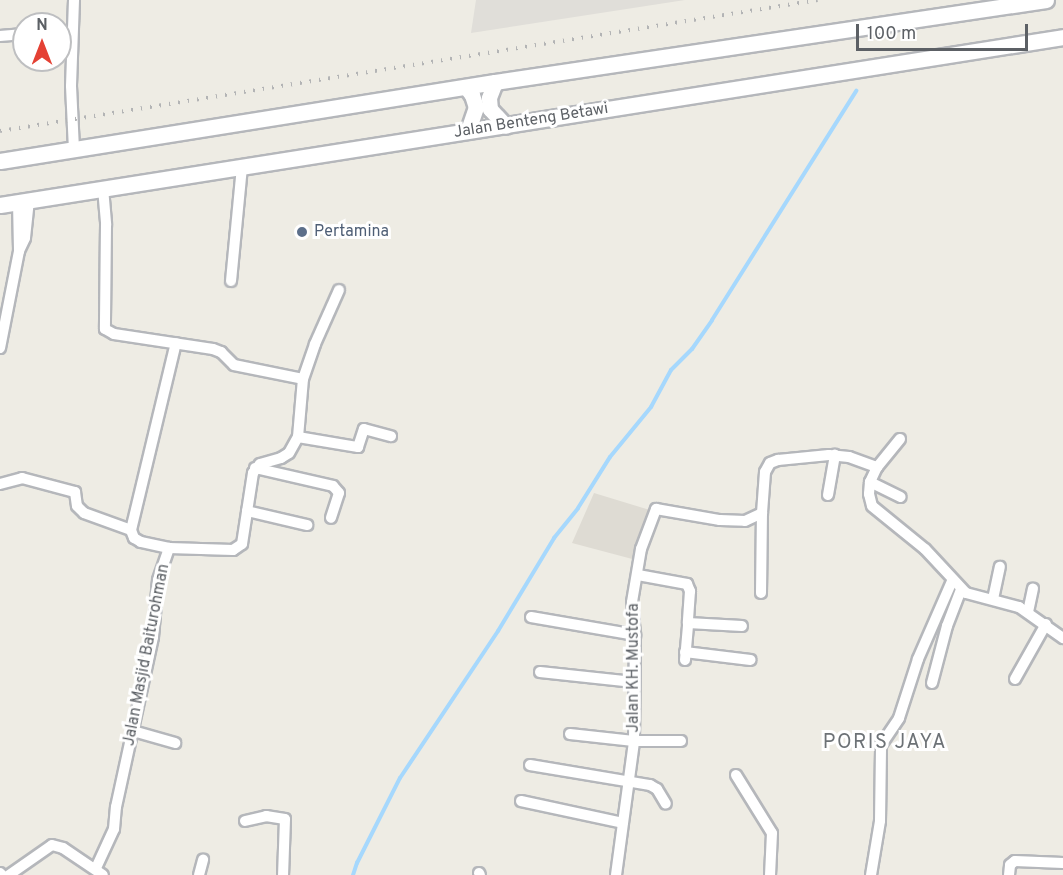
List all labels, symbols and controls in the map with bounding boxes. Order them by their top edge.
north arrow [12,12,72,72]
scale bar [859,12,1032,50]
text: N [36,16,48,36]
text: 100 m [867,23,916,46]
street label: Jalan Benteng Betawi [452,99,610,143]
place label: Pertamina [314,222,389,242]
marker: Pertamina [295,225,309,239]
street label: Jalan Masjid Baiturohman [120,562,174,748]
street label: Jalan KH. Mustofa [624,603,644,733]
district label: PORIS JAYA [823,731,947,755]

